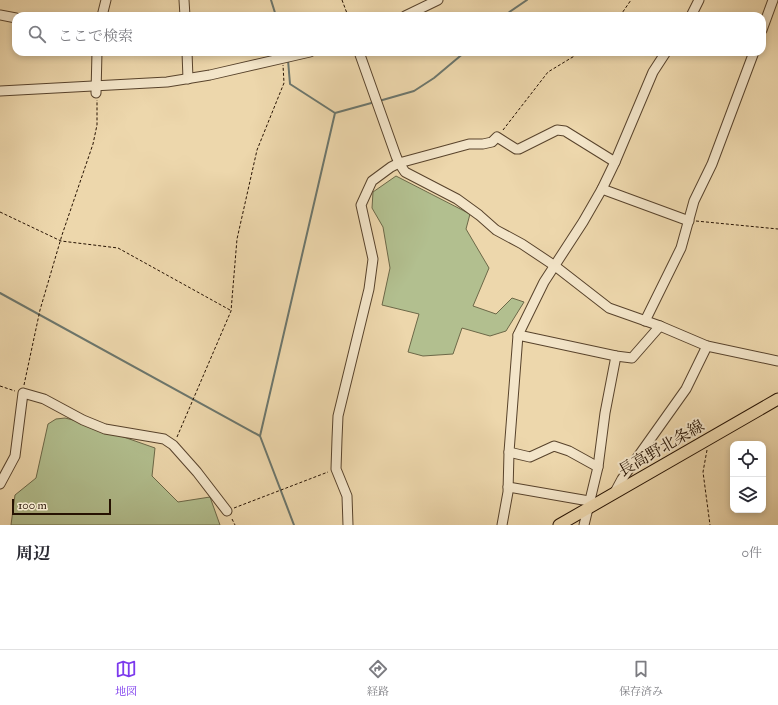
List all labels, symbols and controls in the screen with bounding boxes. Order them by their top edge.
search box [12,12,766,56]
icon: search [26,23,48,45]
text: ここで検索 [58,27,133,45]
street label: 長高野北条線 [615,416,707,480]
map controls [730,441,766,513]
button: locate [730,441,766,477]
button: layers [730,477,766,513]
scale bar [12,497,111,516]
text: 100 m [18,499,47,512]
text: 周辺 [16,543,50,564]
text: 0件 [741,545,762,561]
tab: 地図 [115,658,137,698]
tab: 経路 [367,658,389,698]
tab: 保存済み [619,658,663,698]

